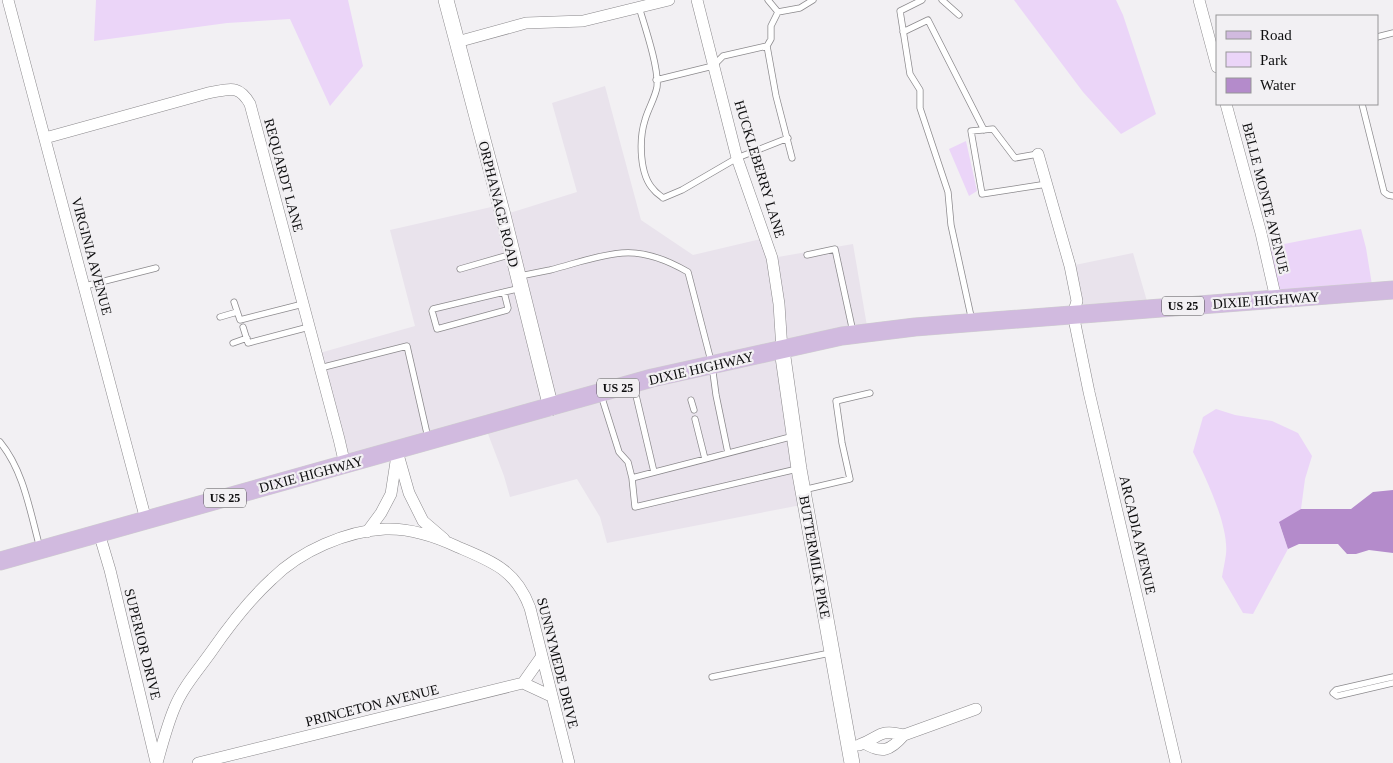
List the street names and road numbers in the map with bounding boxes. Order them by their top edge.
street label: HUCKLEBERRY LANE [731,99,788,240]
street label: REQUARDT LANE [261,117,306,233]
street label: BELLE MONTE AVENUE [1239,121,1292,275]
street label: ORPHANAGE ROAD [476,139,521,269]
street label: VIRGINIA AVENUE [69,196,114,317]
street label: DIXIE HIGHWAY [1212,289,1320,312]
road number: US 25 [1162,296,1204,316]
street label: DIXIE HIGHWAY [647,349,755,388]
road number: US 25 [597,378,639,398]
street label: DIXIE HIGHWAY [257,453,365,496]
street label: ARCADIA AVENUE [1117,474,1158,596]
road number: US 25 [204,488,246,508]
street label: BUTTERMILK PIKE [796,494,833,620]
street label: SUPERIOR DRIVE [121,587,164,701]
street label: SUNNYMEDE DRIVE [534,596,581,730]
street label: PRINCETON AVENUE [304,682,440,729]

